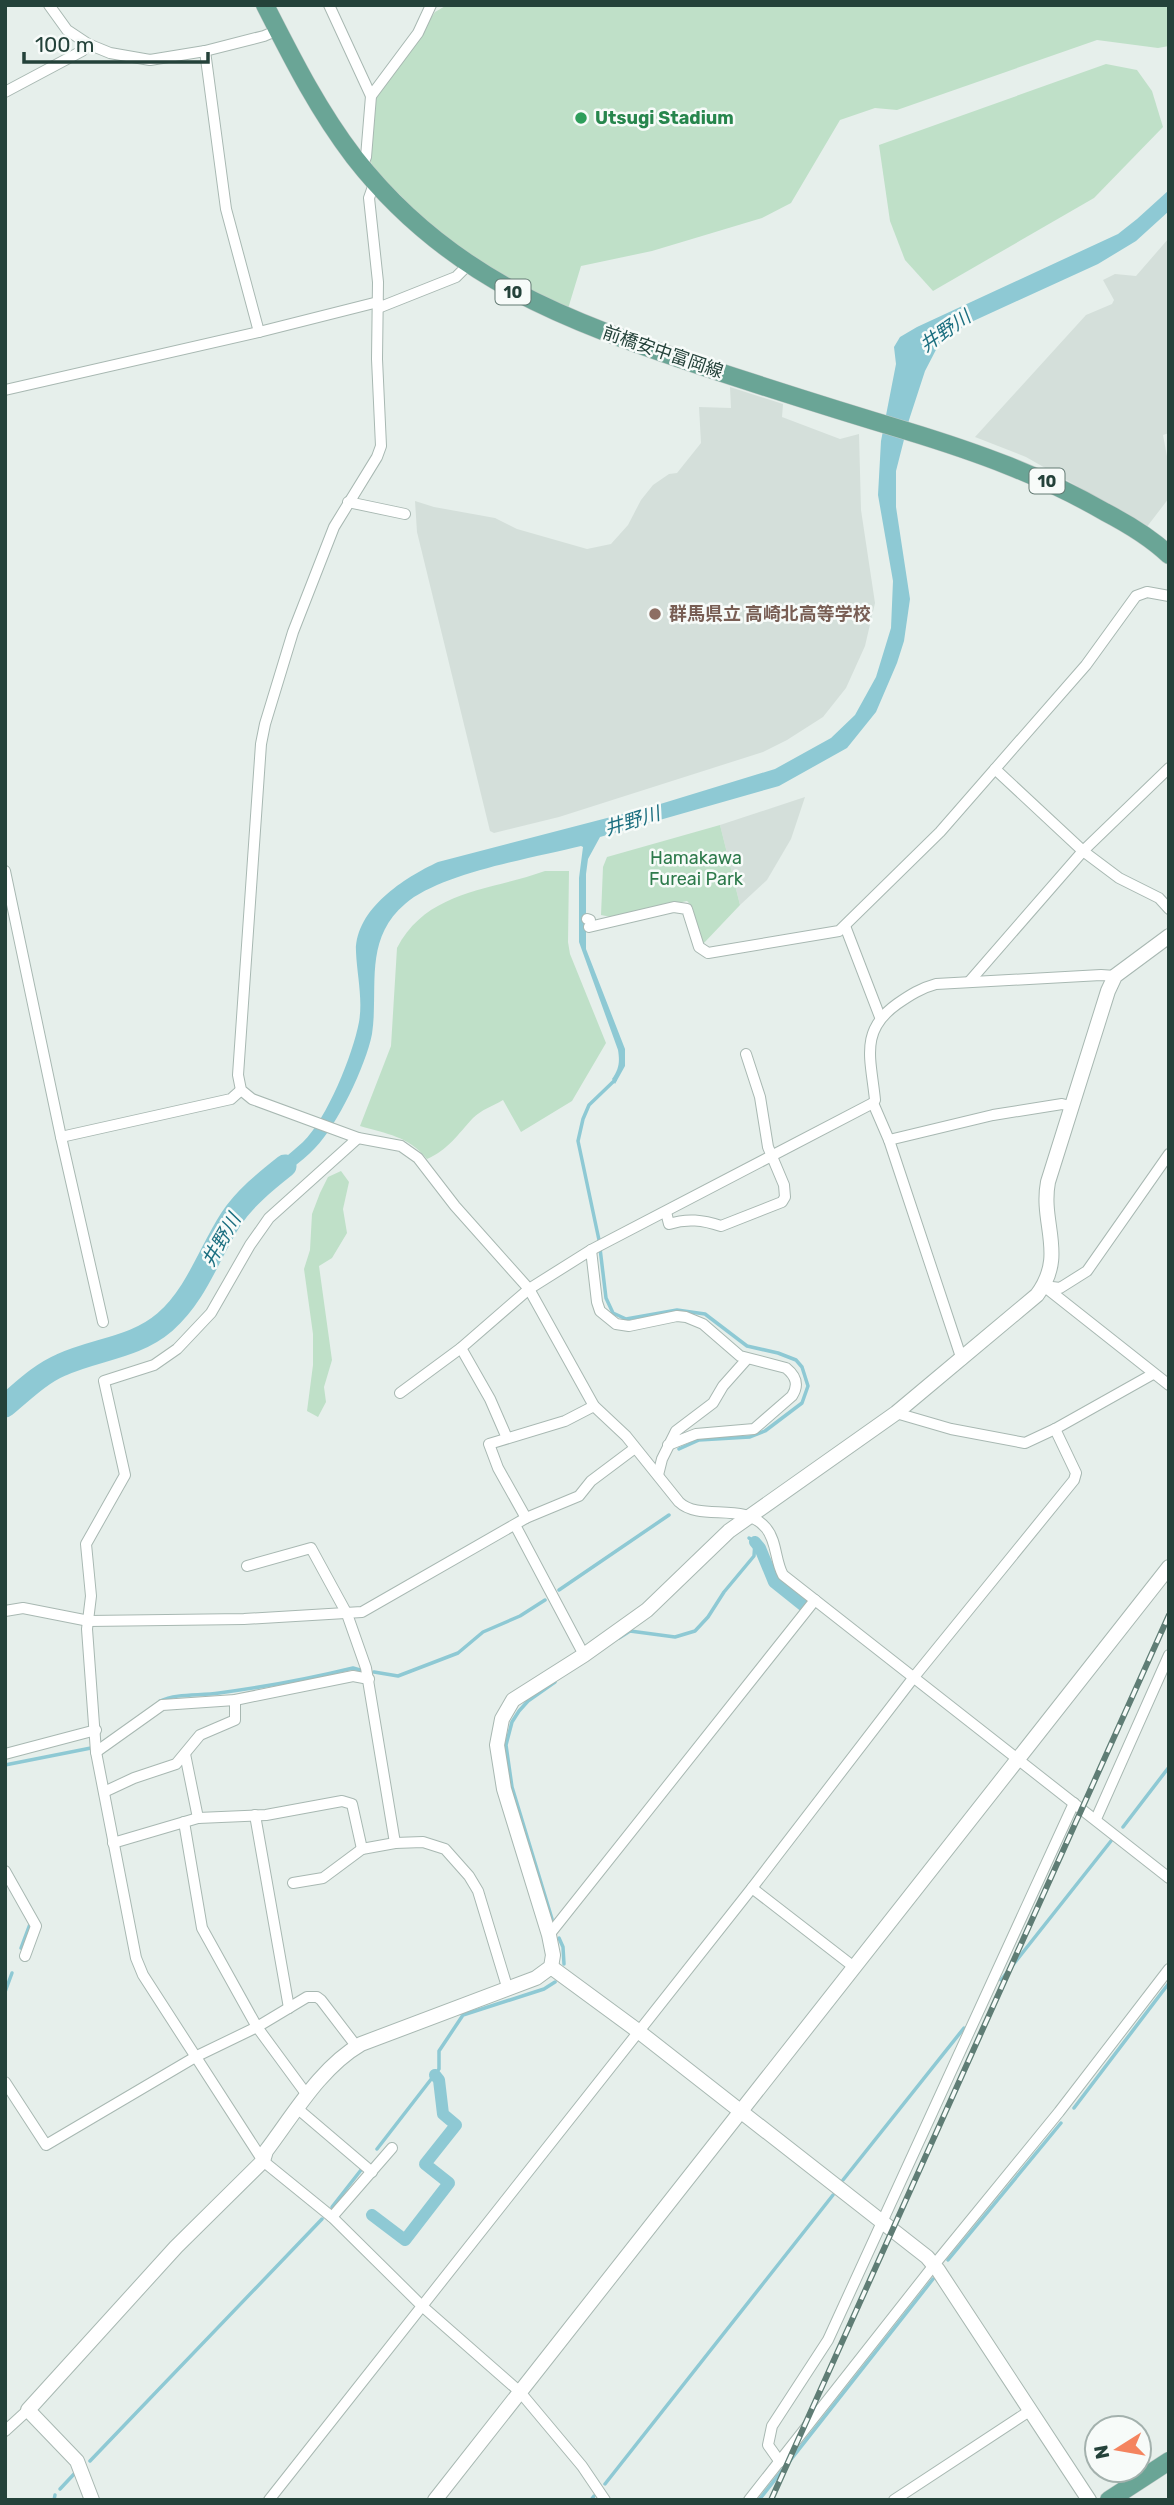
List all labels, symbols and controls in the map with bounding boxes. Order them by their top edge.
scale bar [24,21,208,65]
text: 100 m [35,32,94,57]
place label: Utsugi Stadium [595,107,734,129]
marker: Utsugi Stadium [573,110,589,126]
road number: 10 [496,280,530,304]
water label: 井野川 [915,304,977,357]
street label: 前橋安中富岡線 [600,321,726,383]
road number: 10 [1030,468,1064,494]
place label: 群馬県立 高崎北高等学校 [669,603,871,625]
marker: 群馬県立 高崎北高等学校 [647,606,663,622]
water label: 井野川 [601,801,665,840]
park label: Hamakawa Fureai Park [649,847,744,890]
water label: 井野川 [197,1208,246,1270]
north arrow [1083,2414,1153,2484]
text: N [1089,2443,1114,2461]

